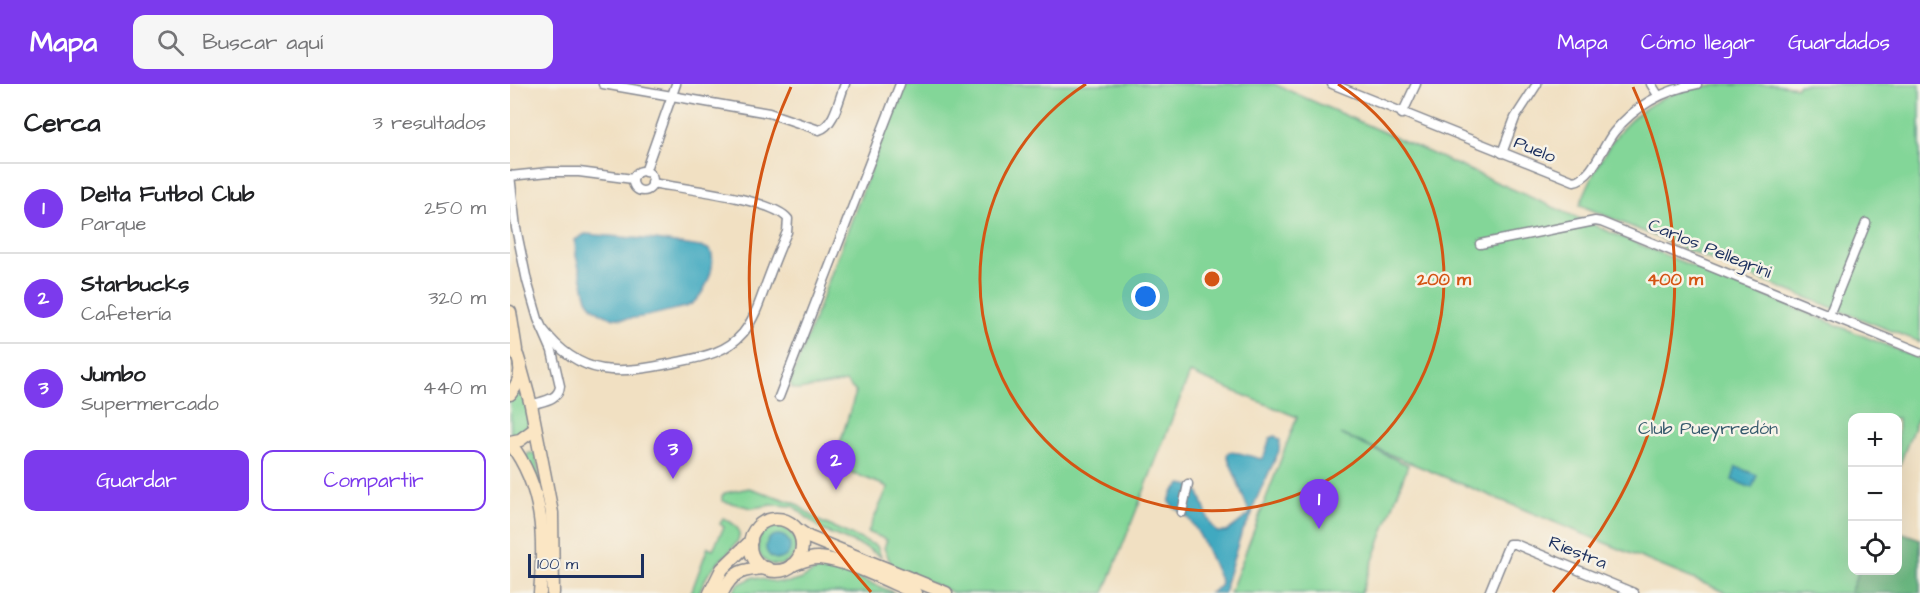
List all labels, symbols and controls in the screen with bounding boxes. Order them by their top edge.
search box [133,15,553,69]
text: Mapa [30,23,97,62]
icon: search [154,26,187,59]
text: Buscar aquí [202,27,323,58]
text: Mapa [1557,28,1608,57]
text: Cómo llegar [1641,28,1755,57]
text: Guardados [1788,28,1890,57]
text: Cerca [24,105,101,141]
text: 3 resultados [373,109,486,137]
street label: Puelo [1510,130,1560,169]
text: Delta Futbol Club [81,179,254,210]
text: 1 [42,194,45,222]
text: 250 m [424,194,486,222]
text: Parque [81,210,146,238]
street label: Carlos Pellegrini [1644,212,1776,286]
text: 200 m [1416,267,1472,292]
text: 400 m [1647,267,1704,292]
text: Starbucks [81,269,189,300]
centre of rings [1202,269,1222,289]
your location [1131,282,1160,311]
text: 2 [38,284,49,312]
text: 320 m [428,284,486,312]
text: Cafetería [81,300,171,328]
text: Jumbo [81,359,146,390]
text: 3 [38,374,49,402]
text: 440 m [423,374,486,402]
text: Supermercado [81,390,219,418]
map controls [1848,413,1902,575]
button: + [1848,413,1902,467]
park label: Club Pueyrredón [1638,416,1778,442]
pin: 3 [654,430,692,479]
pin: 2 [816,440,856,490]
button: Guardar [24,450,249,511]
button: Compartir [261,450,486,511]
button: − [1848,467,1902,521]
pin: 1 [1300,480,1338,529]
button: locate [1848,521,1902,575]
street label: Riestra [1545,530,1611,575]
scale bar [528,551,644,578]
text: 100 m [537,553,578,575]

